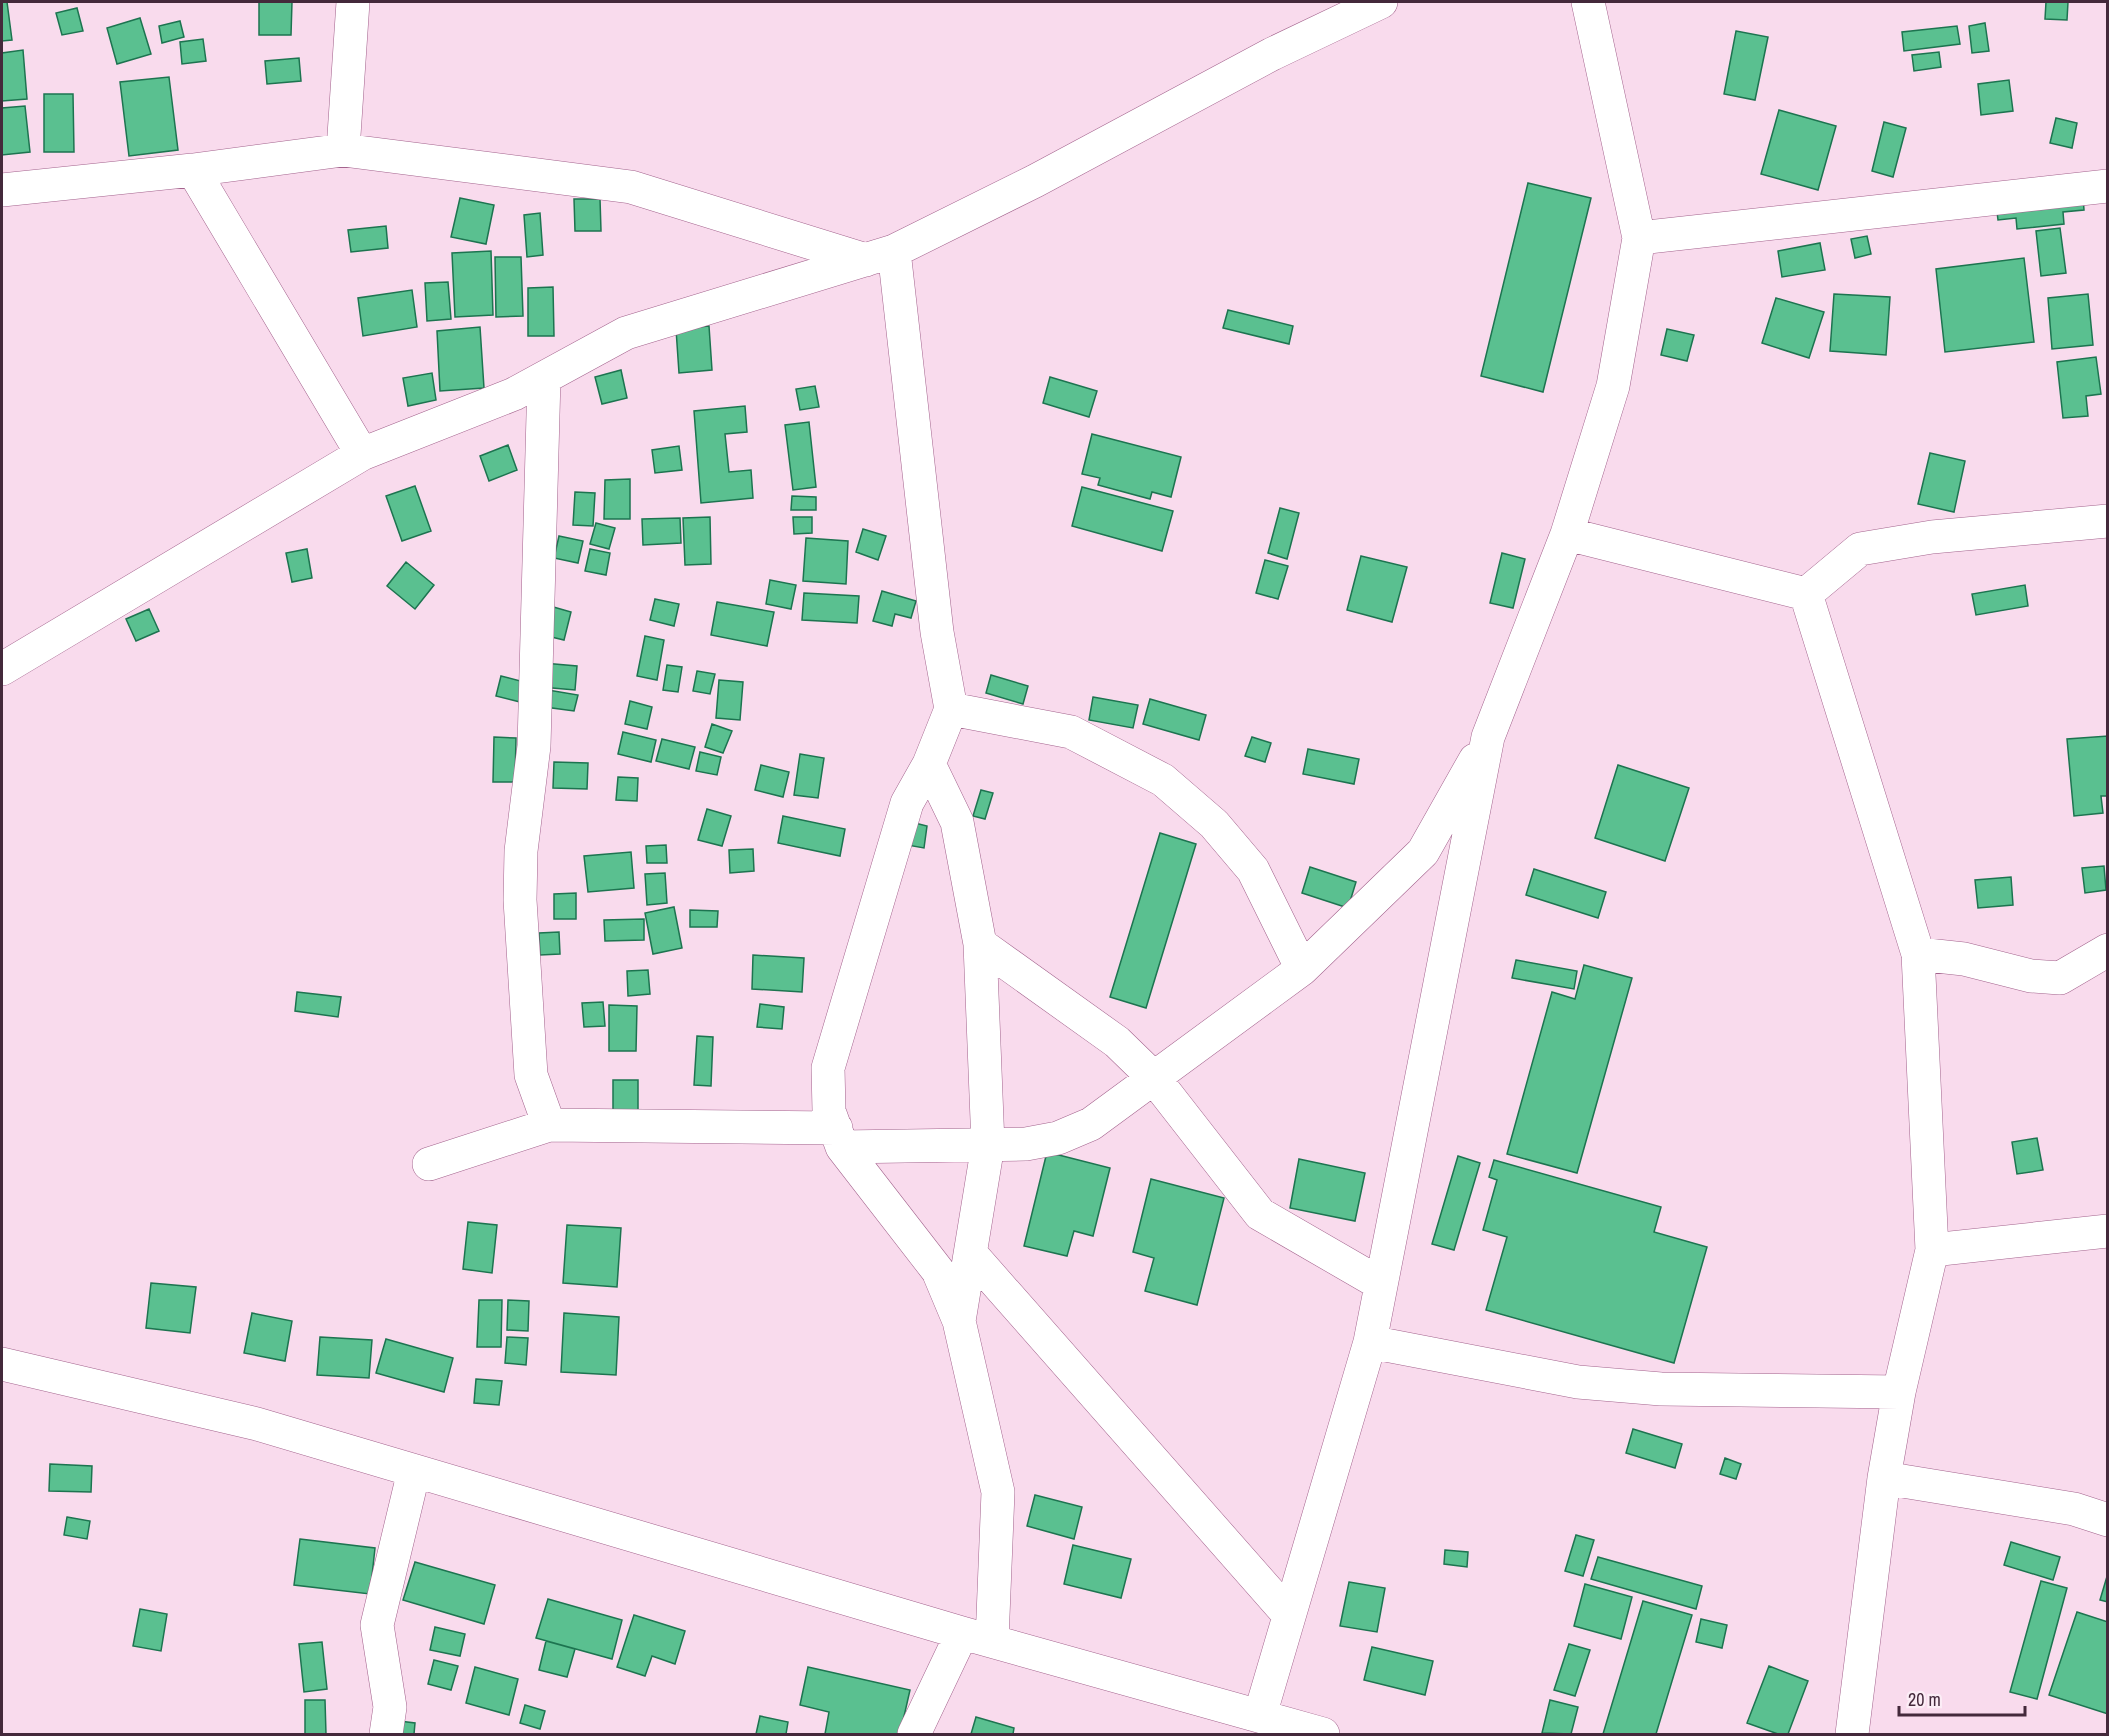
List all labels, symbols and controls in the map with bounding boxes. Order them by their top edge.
scale bar [1899,1679,2025,1717]
text: 20 m [1908,1687,1941,1712]

